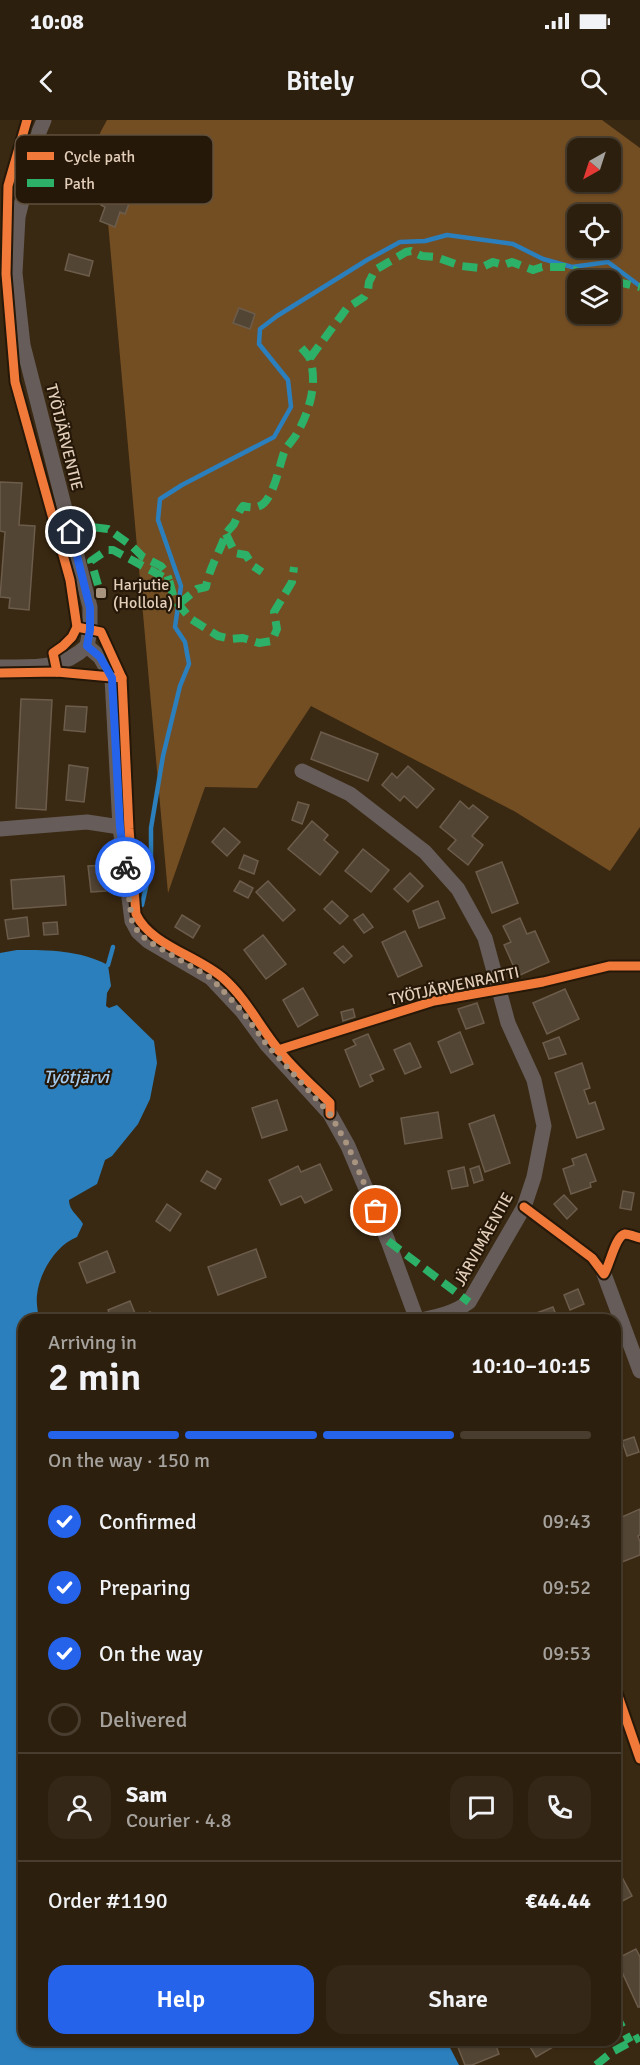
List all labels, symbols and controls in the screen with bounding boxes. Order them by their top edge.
text: 10:08 [30,8,84,35]
icon: back [30,65,63,98]
text: Bitely [286,65,354,98]
icon: search [577,65,610,98]
legend [15,135,213,204]
north arrow [567,138,621,192]
map controls [567,138,621,324]
text: Cycle path [64,147,135,167]
text: Path [64,174,95,194]
button: locate [567,204,621,258]
button: layers [567,270,621,324]
street label: TYÖTJÄRVENTIE [41,382,87,493]
pin [45,506,96,557]
icon: home [54,515,87,548]
place label: Harjutie (Hollola) I [113,575,181,613]
marker: Harjutie (Hollola) I [94,586,108,600]
courier [95,837,155,897]
icon: bike [109,851,142,884]
street label: TYÖTJÄRVENRAITTI [387,962,521,1010]
water label: Työtjärvi [43,1066,111,1088]
pin [350,1185,401,1236]
street label: JÄRVIMÄENTIE [450,1189,518,1290]
icon: bag [359,1194,392,1227]
text: Arriving in [48,1330,137,1355]
text: 10:10–10:15 [472,1352,591,1379]
text: 2 min [48,1353,141,1401]
text: On the way · 150 m [48,1448,210,1473]
icon: check [48,1505,81,1538]
text: Confirmed [99,1508,197,1535]
text: 09:43 [542,1509,591,1534]
icon: check [48,1571,81,1604]
text: Preparing [99,1574,191,1601]
text: 09:52 [542,1575,591,1600]
icon: check [48,1637,81,1670]
text: On the way [99,1640,203,1667]
text: 09:53 [542,1641,591,1666]
text: Delivered [99,1706,187,1733]
button: person [48,1776,111,1839]
button: chat [450,1776,513,1839]
button: phone [528,1776,591,1839]
text: Sam [126,1781,167,1808]
text: Courier · 4.8 [126,1808,232,1833]
text: Order #1190 [48,1887,168,1914]
text: €44.44 [525,1887,591,1914]
button: Help [48,1965,314,2034]
button: Share [326,1965,591,2034]

